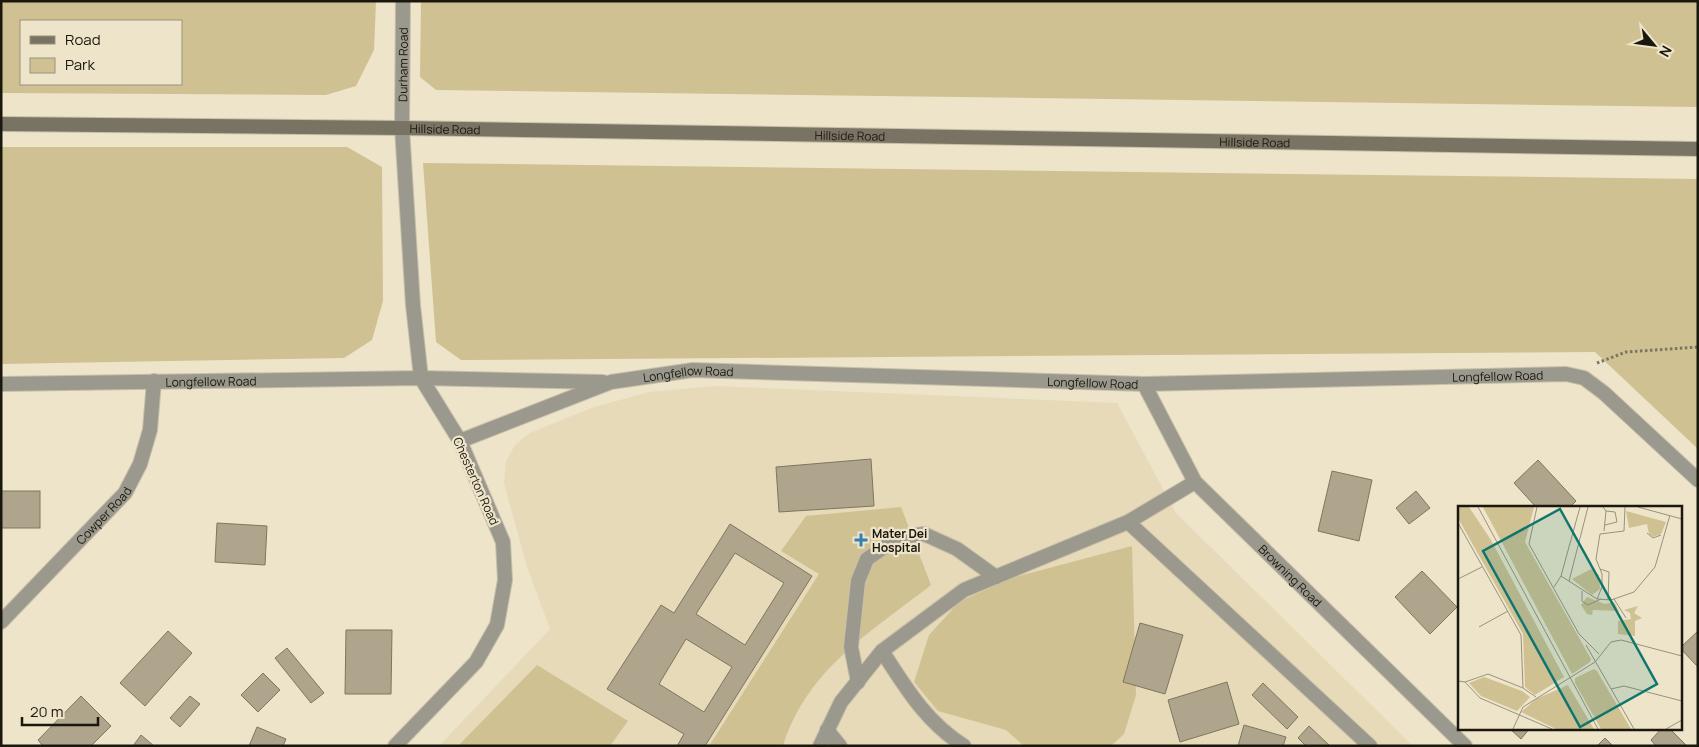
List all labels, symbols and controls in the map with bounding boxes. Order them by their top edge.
legend [20,20,182,85]
north arrow [1629,20,1679,70]
street label: Durham Road [394,27,411,102]
text: Road [65,29,101,50]
text: N [1655,43,1677,61]
text: Park [65,54,95,75]
street label: Hillside Road [409,120,481,138]
street label: Hillside Road [814,126,885,144]
street label: Hillside Road [1219,133,1290,151]
street label: Longfellow Road [642,362,734,386]
street label: Longfellow Road [1452,366,1543,385]
street label: Longfellow Road [165,372,257,390]
street label: Longfellow Road [1047,373,1139,392]
street label: Chesterton Road [449,434,503,528]
street label: Cowper Road [72,484,135,548]
inset map [1458,506,1682,730]
place label: Mater Dei Hospital [872,525,927,556]
marker: Mater Dei Hospital [854,533,868,547]
street label: Browning Road [1255,540,1326,610]
scale bar [22,694,99,726]
text: 20 m [30,701,63,722]

